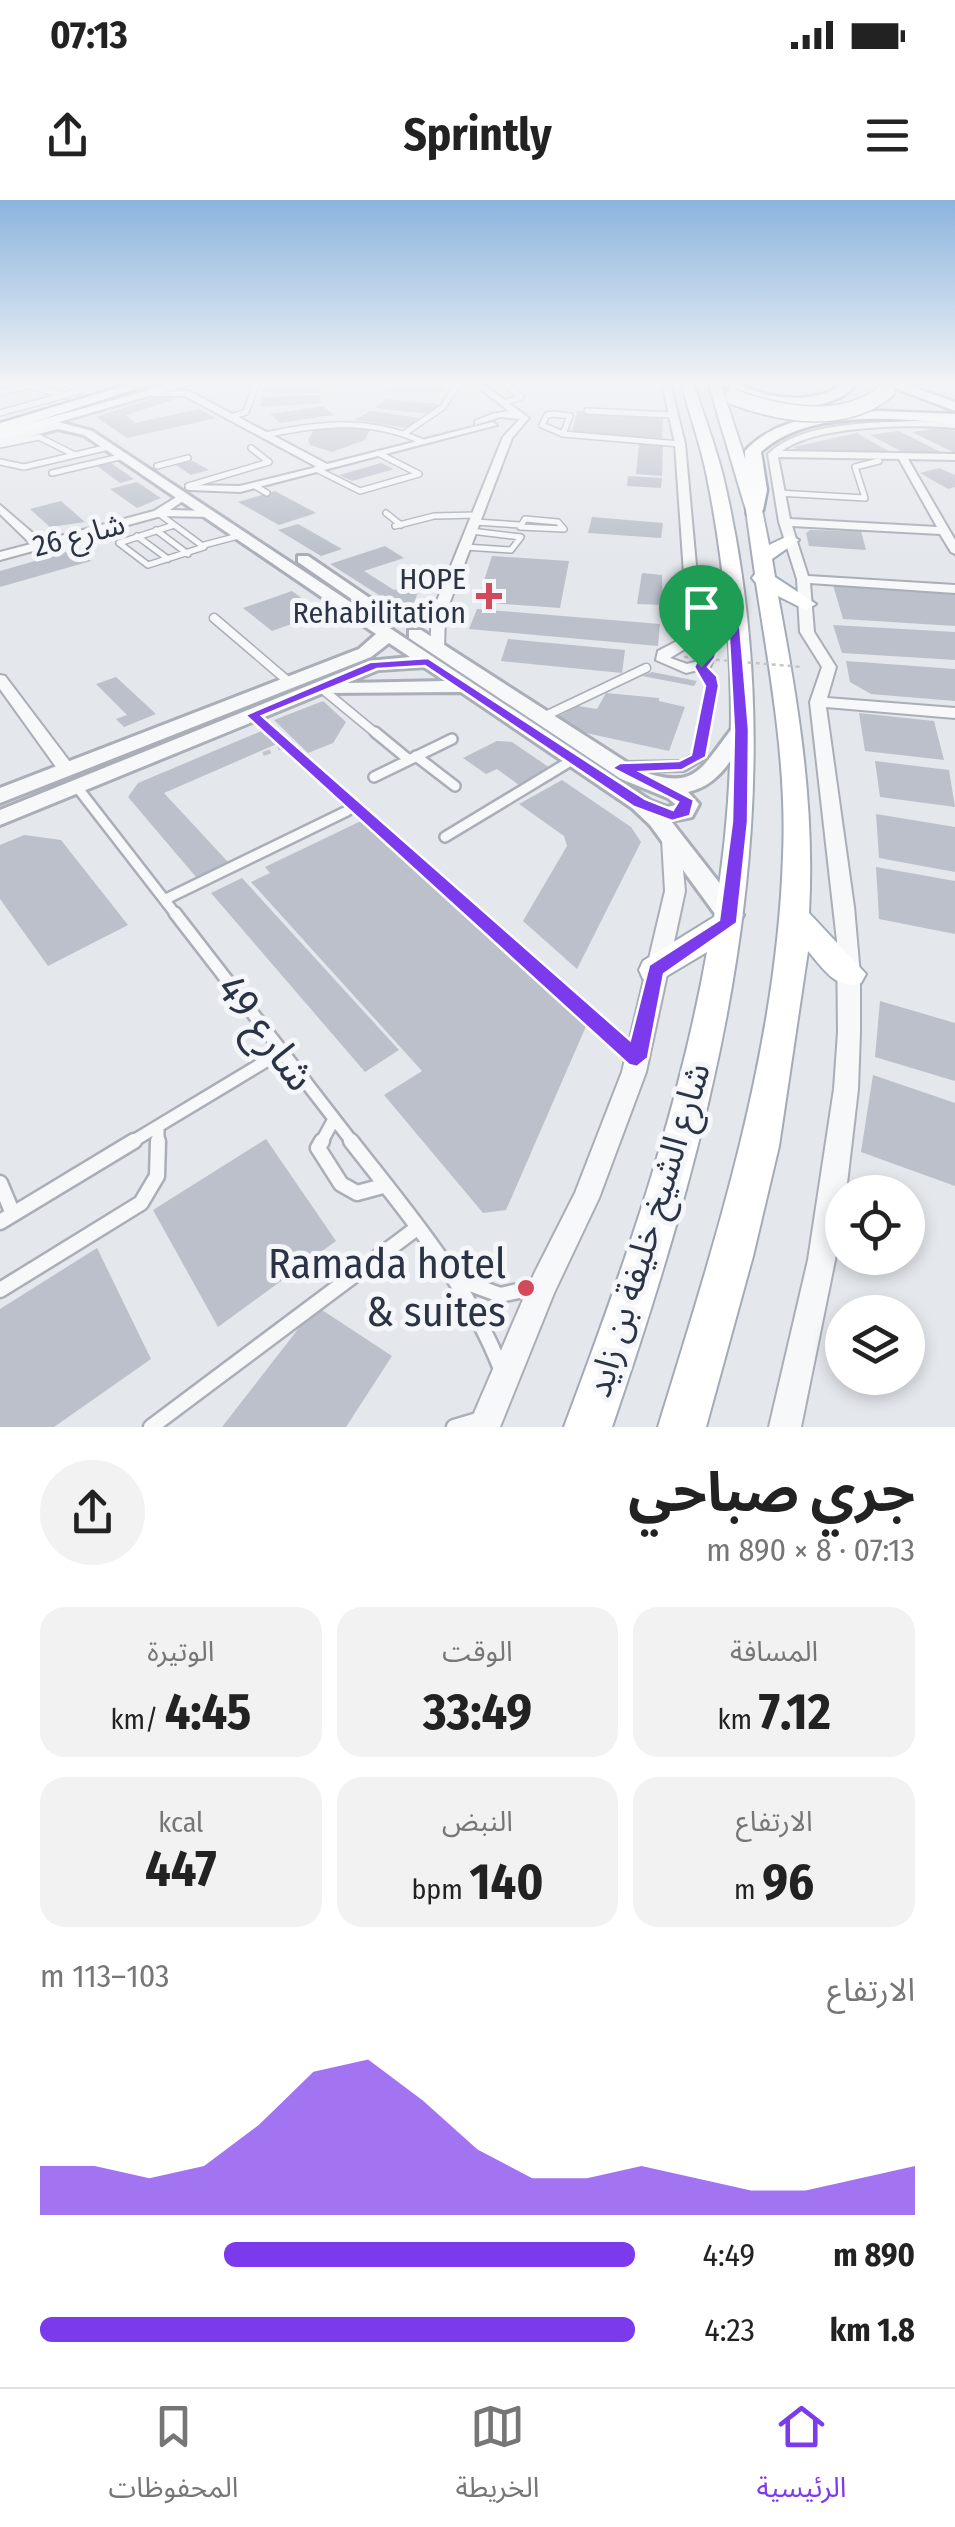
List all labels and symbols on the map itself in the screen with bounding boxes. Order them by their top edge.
street label: شارع 26 [29,505,130,568]
place label: HOPE Rehabilitation [293,561,466,631]
pin [659,565,744,668]
marker: HOPE Rehabilitation [476,583,502,609]
street label: شارع 49 [202,965,326,1104]
street label: شارع الشيخ خليفة بن زايد [577,1058,724,1403]
place label: Ramada hotel & suites [268,1239,506,1337]
marker: Ramada hotel & suites [515,1277,537,1299]

